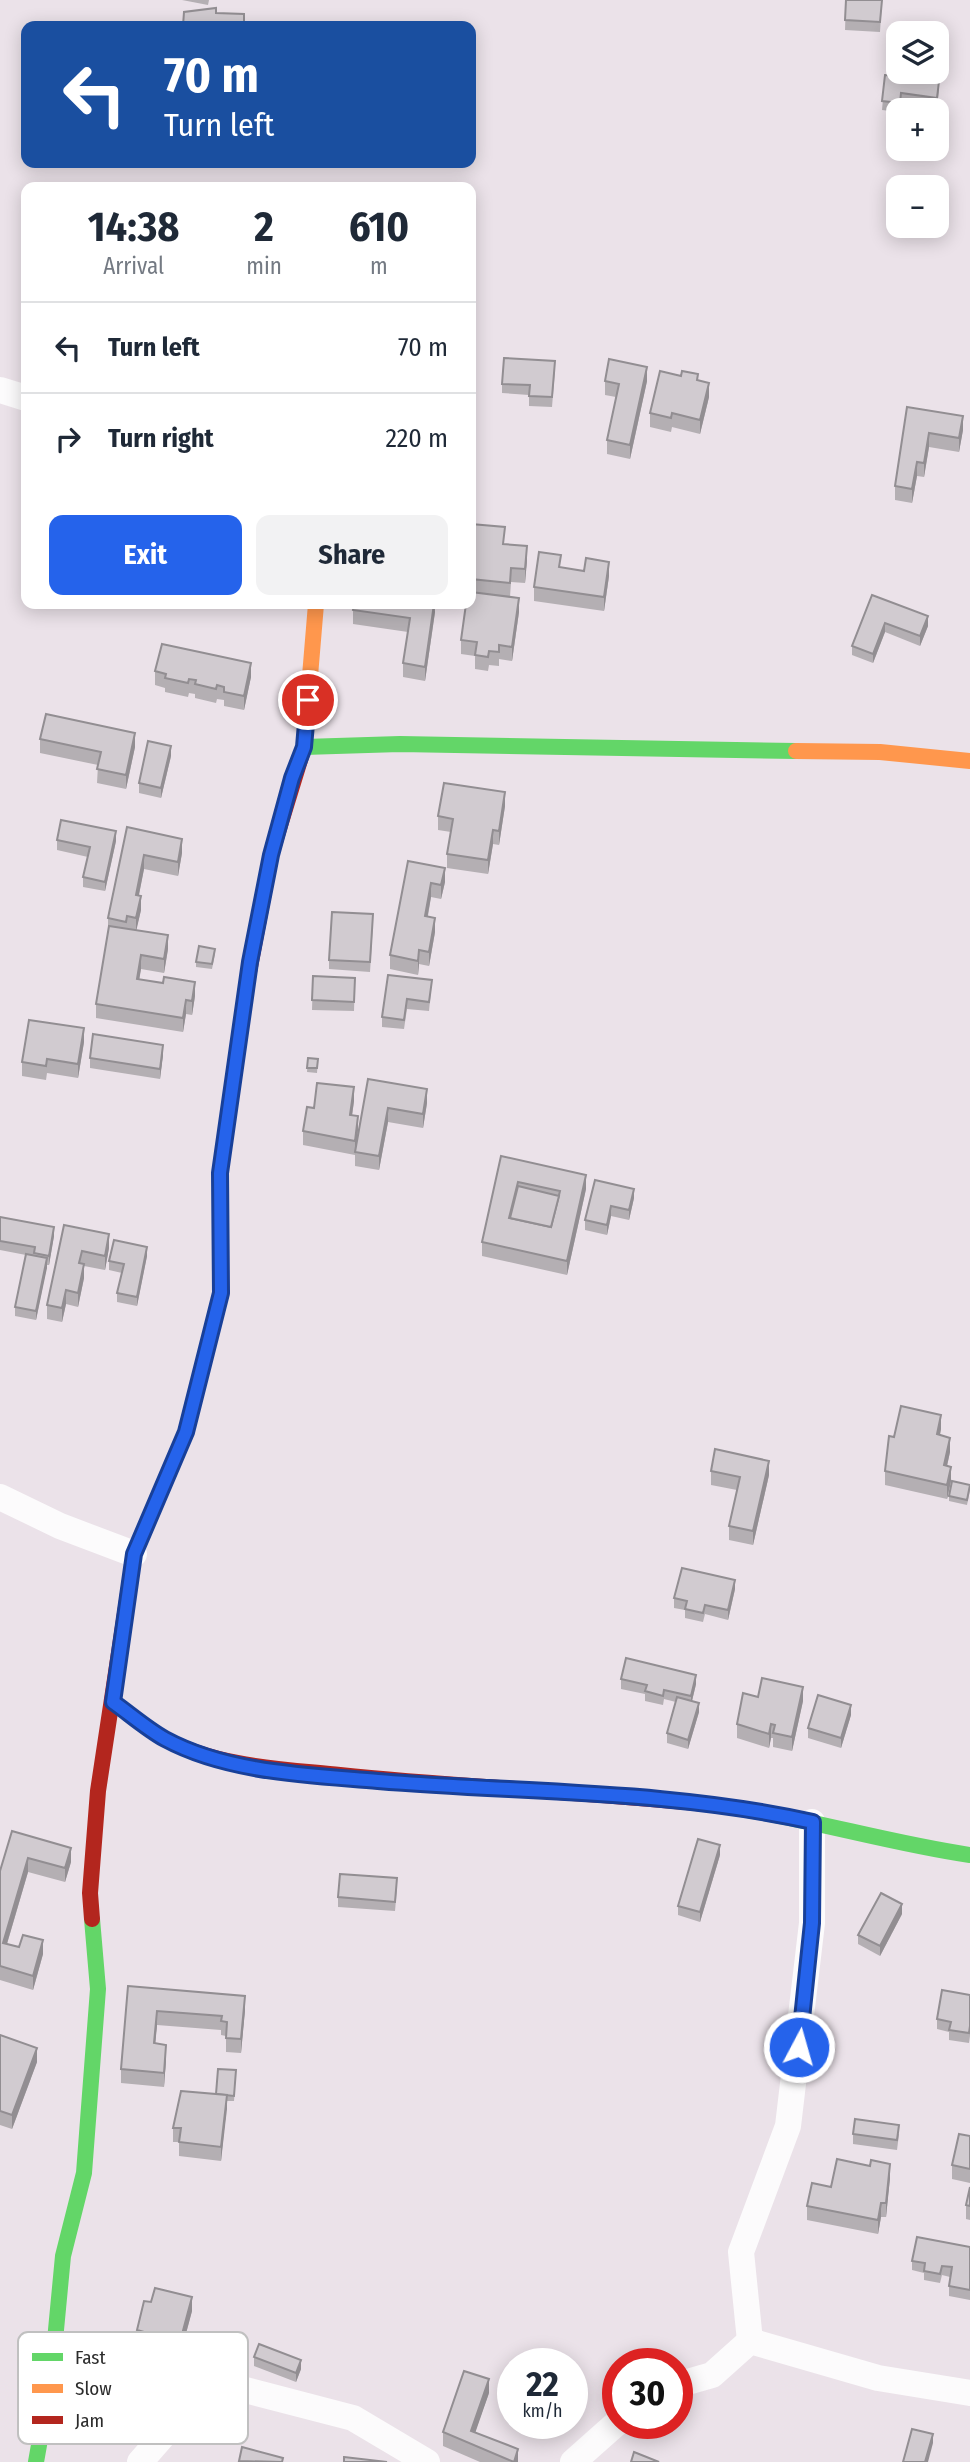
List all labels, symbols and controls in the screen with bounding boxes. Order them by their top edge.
map controls [886,21,949,238]
button: layers [886,21,949,84]
text: 70 m [164,46,259,105]
icon: left [49,49,140,140]
button: + [886,98,949,161]
text: Turn left [164,106,274,144]
button: − [886,175,949,238]
text: 14:38 [88,202,179,252]
text: 2 [254,202,274,252]
text: 610 [349,202,409,252]
text: Arrival [103,252,164,280]
text: min [246,252,282,280]
text: m [370,252,388,280]
icon: left [49,329,87,367]
text: Turn left [108,332,200,363]
text: 70 m [398,332,448,363]
icon: right [49,420,87,458]
text: Turn right [108,423,214,454]
text: 220 m [385,423,448,454]
button: Exit [49,515,242,595]
button: Share [256,515,448,595]
pin [278,670,338,730]
icon: arrive [289,681,327,719]
position arrow [762,2010,836,2084]
legend [18,2332,248,2444]
text: Fast [75,2346,106,2369]
speed limit sign: 30 [602,2348,693,2439]
text: 22 [526,2363,559,2405]
text: Slow [75,2377,112,2400]
text: km/h [522,2400,563,2422]
text: Jam [75,2409,104,2432]

